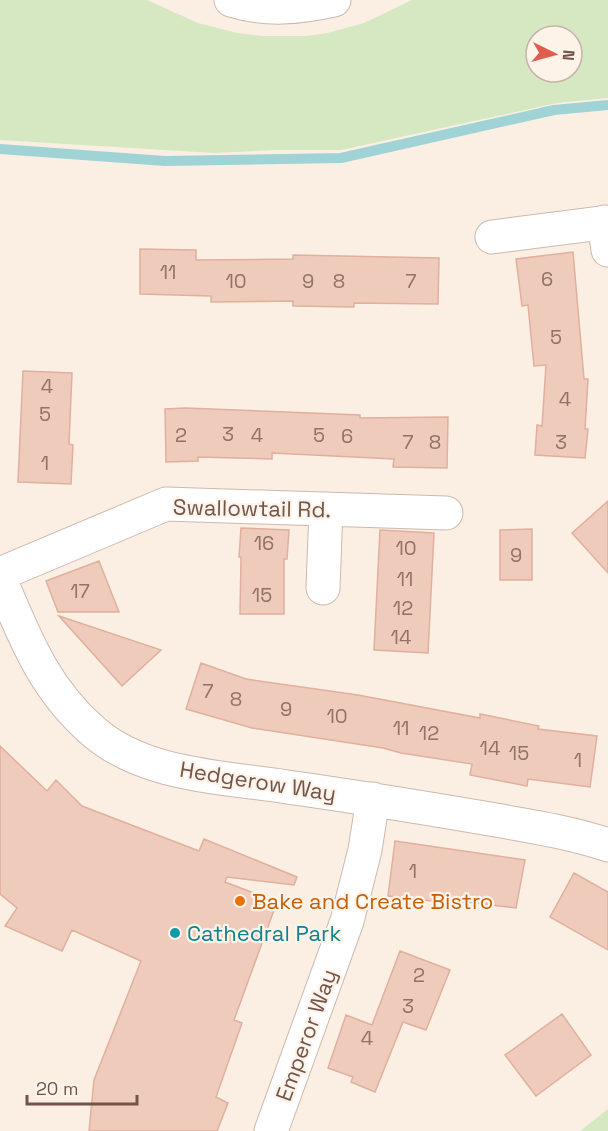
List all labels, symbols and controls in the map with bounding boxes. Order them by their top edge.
north arrow [524,24,584,84]
text: N [558,49,579,62]
house number: 11 [160,259,176,285]
house number: 6 [541,266,553,292]
house number: 10 [225,268,247,294]
house number: 9 [302,268,314,294]
house number: 8 [333,268,345,294]
house number: 7 [405,268,417,294]
house number: 5 [550,324,562,350]
house number: 4 [41,373,53,399]
house number: 4 [559,386,571,412]
house number: 5 [39,401,51,427]
house number: 3 [222,421,234,447]
house number: 2 [175,422,187,448]
house number: 4 [251,422,263,448]
house number: 5 [313,422,325,448]
house number: 6 [341,423,353,449]
house number: 7 [402,429,414,455]
house number: 8 [429,429,441,455]
house number: 3 [555,429,567,455]
house number: 1 [41,450,49,476]
street label: Swallowtail Rd. [173,493,331,523]
house number: 16 [254,530,274,556]
house number: 10 [395,535,417,561]
house number: 9 [510,542,522,568]
house number: 11 [397,566,413,592]
house number: 17 [70,578,90,604]
house number: 15 [252,582,272,608]
house number: 12 [393,595,413,621]
house number: 14 [391,624,411,650]
house number: 7 [202,678,214,704]
house number: 8 [230,686,242,712]
house number: 9 [280,696,292,722]
house number: 10 [326,703,348,729]
house number: 11 [393,715,409,741]
house number: 12 [419,720,439,746]
house number: 14 [480,735,500,761]
house number: 15 [509,740,529,766]
house number: 1 [574,747,582,773]
street label: Hedgerow Way [178,755,338,807]
house number: 1 [409,858,417,884]
place label: Bake and Create Bistro [252,887,493,915]
marker: Bake and Create Bistro [233,894,247,908]
place label: Cathedral Park [187,919,341,947]
marker: Cathedral Park [168,926,182,940]
house number: 2 [413,962,425,988]
street label: Emperor Way [269,965,343,1105]
house number: 3 [402,993,414,1019]
house number: 4 [361,1025,373,1051]
scale bar [27,1068,136,1106]
text: 20 m [36,1077,79,1100]

